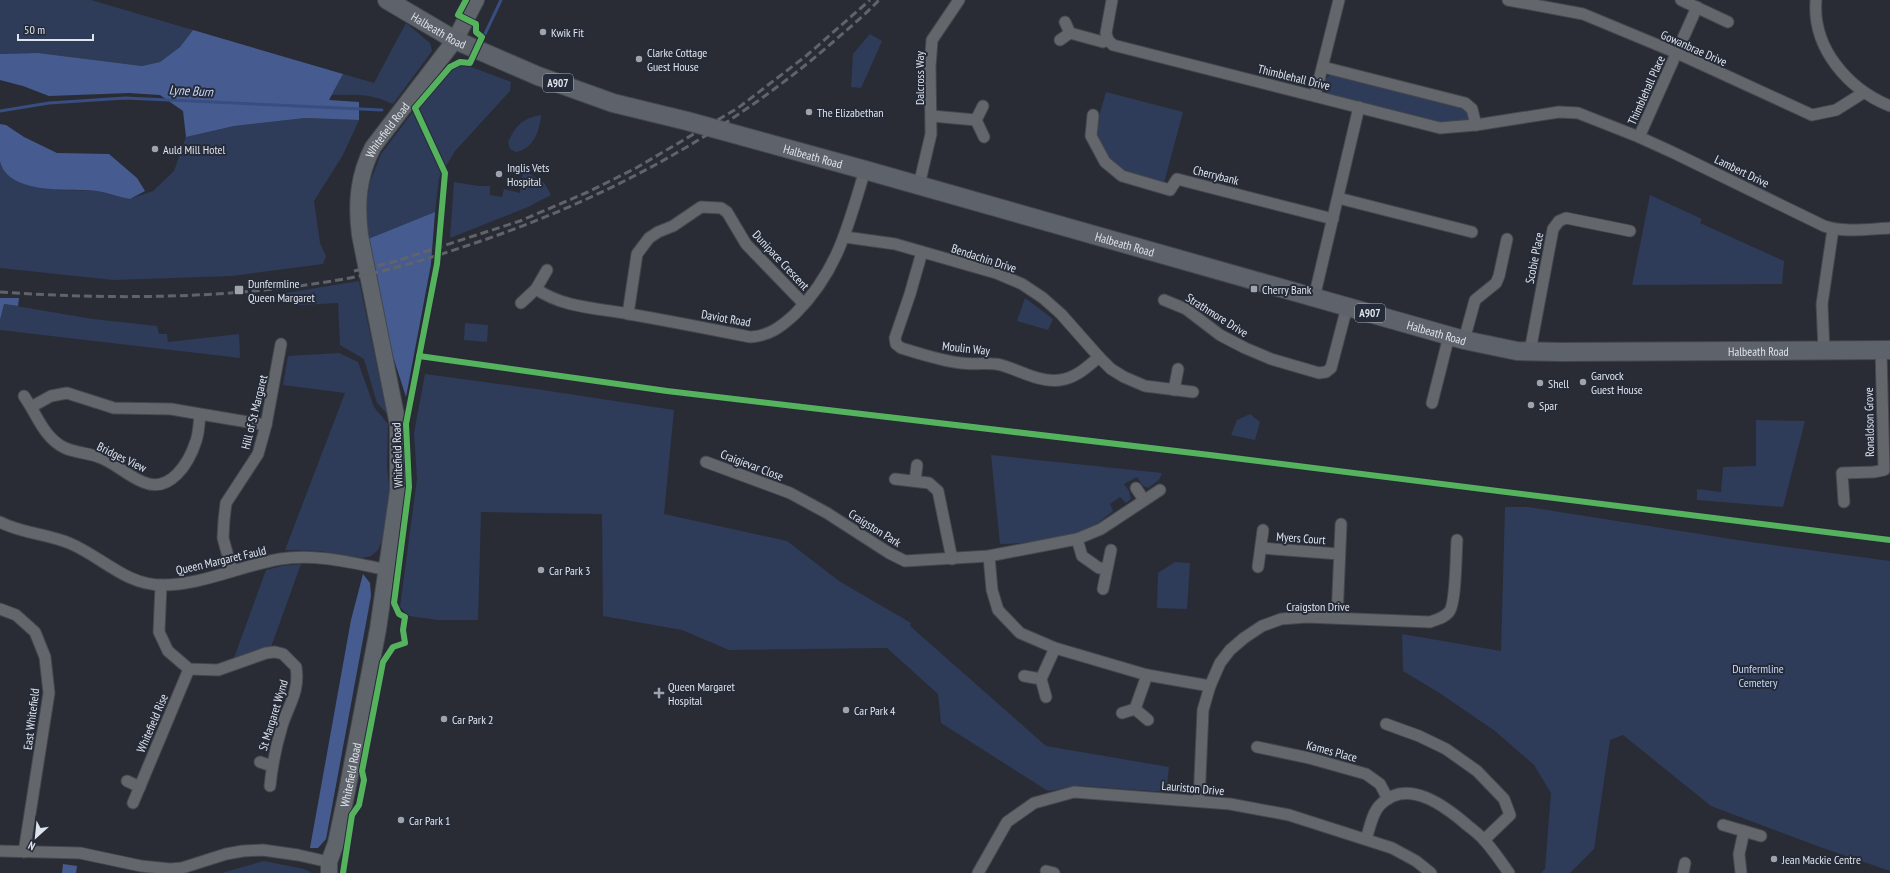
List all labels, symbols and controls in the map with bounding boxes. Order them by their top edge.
street label: Halbeath Road [409,9,468,51]
scale bar [18,16,93,42]
text: 50 m [24,22,45,37]
place label: Kwik Fit [551,25,585,40]
marker: Kwik Fit [538,27,548,37]
street label: Gowanbrae Drive [1659,27,1729,69]
place label: Clarke Cottage Guest House [647,45,707,74]
street label: Dalcross Way [912,50,927,105]
street label: Thimblehall Place [1624,53,1668,127]
marker: Clarke Cottage Guest House [634,54,644,64]
street label: Thimblehall Drive [1256,61,1332,93]
road number: A907 [543,74,573,92]
water label: Lyne Burn [169,81,215,101]
street label: Whitefield Road [362,99,412,160]
place label: The Elizabethan [817,105,884,120]
marker: The Elizabethan [804,107,814,117]
street label: Halbeath Road [782,140,844,171]
place label: Auld Mill Hotel [163,142,226,157]
marker: Auld Mill Hotel [150,144,160,154]
street label: Lambert Drive [1712,151,1772,191]
place label: Inglis Vets Hospital [507,160,549,189]
street label: Cherrybank [1191,162,1241,188]
marker: Inglis Vets Hospital [494,169,504,179]
street label: Dunipace Crescent [750,227,813,293]
street label: Halbeath Road [1094,228,1156,259]
street label: Scobie Place [1522,231,1546,285]
street label: Bendachin Drive [950,240,1019,276]
place label: Dunfermline Queen Margaret [248,276,315,305]
place label: Cherry Bank [1262,282,1312,297]
marker: Dunfermline Queen Margaret [233,284,245,296]
marker: Cherry Bank [1249,284,1259,294]
street label: Strathmore Drive [1183,290,1251,340]
road number: A907 [1355,304,1385,322]
street label: Daviot Road [700,306,752,330]
street label: Halbeath Road [1405,317,1468,348]
street label: Moulin Way [941,338,991,358]
street label: Halbeath Road [1728,343,1789,358]
place label: Garvock Guest House [1591,368,1643,397]
street label: Hill of St Margaret [238,373,271,451]
place label: Shell [1548,376,1569,391]
marker: Garvock Guest House [1578,377,1588,387]
marker: Shell [1535,378,1545,388]
street label: Ronaldson Grove [1861,387,1877,457]
place label: Spar [1539,398,1558,413]
marker: Spar [1526,400,1536,410]
street label: Whitefield Road [388,422,406,488]
street label: Bridges View [95,439,150,476]
street label: Craigievar Close [718,446,786,484]
street label: Craigston Park [846,506,904,550]
street label: Myers Court [1276,529,1327,547]
street label: Queen Margaret Fauld [174,542,268,578]
place label: Car Park 3 [549,563,590,578]
marker: Car Park 3 [536,565,546,575]
street label: Craigston Drive [1286,599,1350,614]
park label: Dunfermline Cemetery [1732,661,1784,690]
street label: St Margaret Wynd [255,678,291,752]
place label: Queen Margaret Hospital [668,679,735,708]
street label: East Whitefield [20,687,42,751]
marker: Queen Margaret Hospital [653,687,665,699]
street label: Whitefield Rise [133,691,171,755]
place label: Car Park 4 [854,703,896,718]
marker: Car Park 4 [841,705,851,715]
place label: Car Park 2 [452,712,493,727]
marker: Car Park 2 [439,714,449,724]
street label: Kames Place [1305,737,1359,765]
street label: Whitefield Road [336,741,364,808]
street label: Lauriston Drive [1161,778,1225,798]
place label: Car Park 1 [409,813,450,828]
marker: Car Park 1 [396,815,406,825]
north arrow [16,817,56,857]
text: N [26,838,37,853]
place label: Jean Mackie Centre [1781,852,1861,867]
marker: Jean Mackie Centre [1769,854,1779,864]

